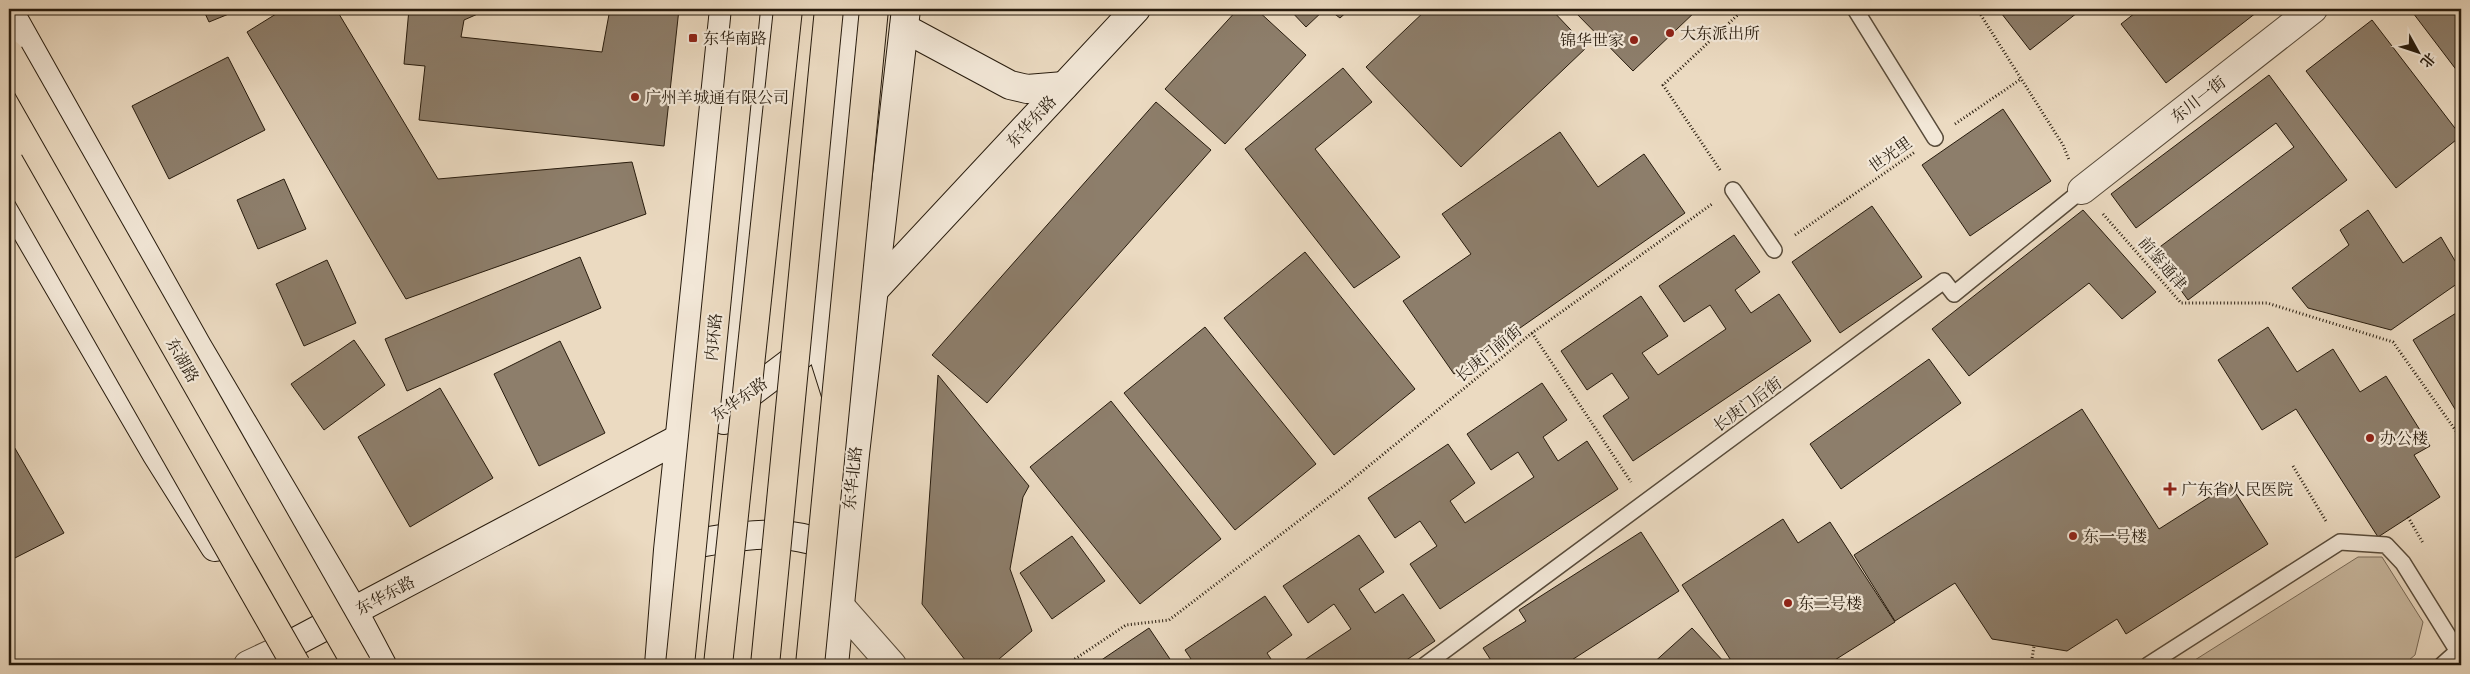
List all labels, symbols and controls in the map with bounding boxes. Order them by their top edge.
place label: 大东派出所 [1680,21,1760,45]
place label: 东华南路 [703,26,767,50]
marker: 大东派出所 [1664,27,1676,39]
place label: 锦华世家 [1560,28,1624,52]
north arrow [2392,28,2442,78]
marker: 东华南路 [687,32,699,44]
marker: 锦华世家 [1628,34,1640,46]
text: 北 [2416,49,2440,72]
street label: 东川一街 [2165,70,2231,128]
place label: 广州羊城通有限公司 [645,85,789,109]
street label: 东华东路 [1000,89,1062,153]
marker: 广州羊城通有限公司 [629,91,641,103]
street label: 世光里 [1863,130,1917,178]
street label: 前鉴通津 [2133,231,2193,295]
street label: 内环路 [699,312,727,362]
street label: 长庚门前街 [1449,318,1527,388]
street label: 东湖路 [161,333,205,387]
street label: 东华东路 [706,371,772,427]
street label: 长庚门后街 [1708,371,1786,437]
place label: 办公楼 [2380,426,2428,450]
marker: 办公楼 [2364,432,2376,444]
street label: 东华北路 [837,445,867,511]
place label: 广东省人民医院 [2181,477,2293,501]
marker: 广东省人民医院 [2163,482,2177,496]
place label: 东一号楼 [2083,524,2147,548]
marker: 东一号楼 [2067,530,2079,542]
street label: 东华东路 [351,569,419,621]
place label: 东二号楼 [1798,591,1862,615]
marker: 东二号楼 [1782,597,1794,609]

